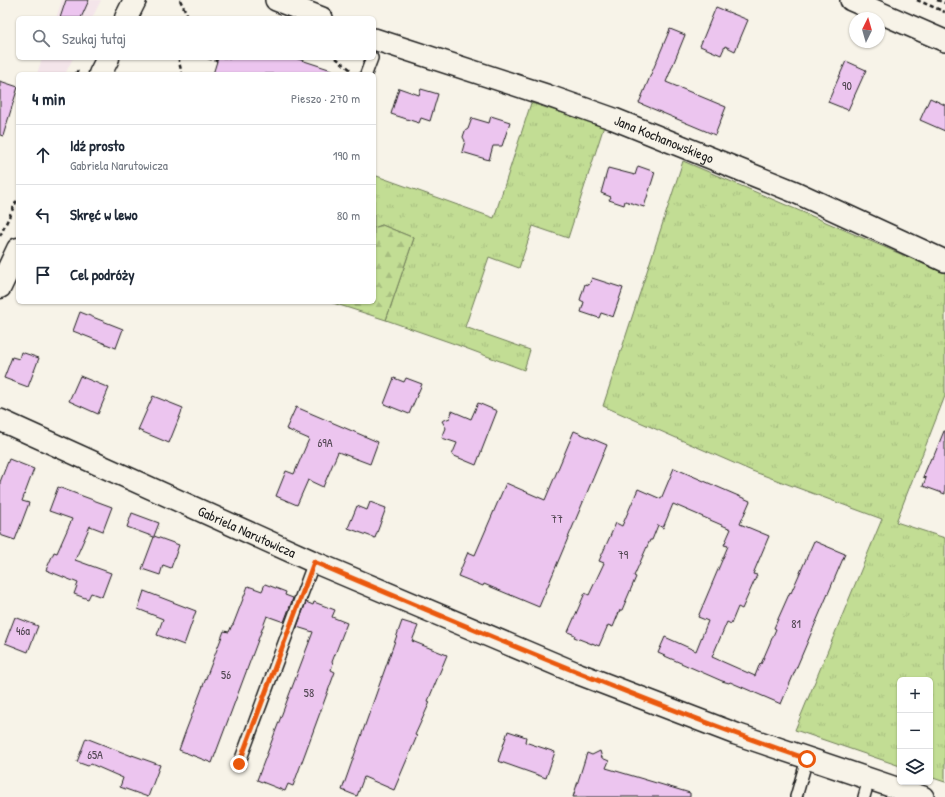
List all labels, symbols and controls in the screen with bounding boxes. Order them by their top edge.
north arrow [849,12,885,48]
search box [16,16,376,60]
icon: search [30,27,52,49]
text: Szukaj tutaj [62,28,126,49]
house number: 90 [842,77,852,94]
text: 4 min [32,87,65,110]
text: Pieszo · 270 m [291,89,360,107]
street label: Jana Kochanowskiego [612,110,717,167]
text: Idź prosto [70,135,124,156]
icon: ahead [32,144,54,166]
text: 190 m [333,146,360,164]
text: Gabriela Narutowicza [70,156,168,174]
icon: left [32,204,54,226]
text: Skręć w lewo [70,204,137,225]
text: 80 m [337,206,360,224]
icon: arrive [32,264,54,286]
text: Cel podróży [70,264,135,285]
house number: 69A [317,434,333,451]
street label: Gabriela Narutowicza [195,501,300,562]
house number: 77 [551,510,563,527]
house number: 79 [618,546,629,563]
house number: 81 [791,615,801,632]
house number: 46a [16,622,30,639]
house number: 56 [221,666,231,683]
map controls [897,677,933,785]
button: + [897,677,933,713]
house number: 58 [304,684,314,701]
button: − [897,713,933,749]
house number: 65A [87,746,103,763]
button: layers [897,749,933,785]
route start [798,750,816,768]
route end [230,755,248,773]

